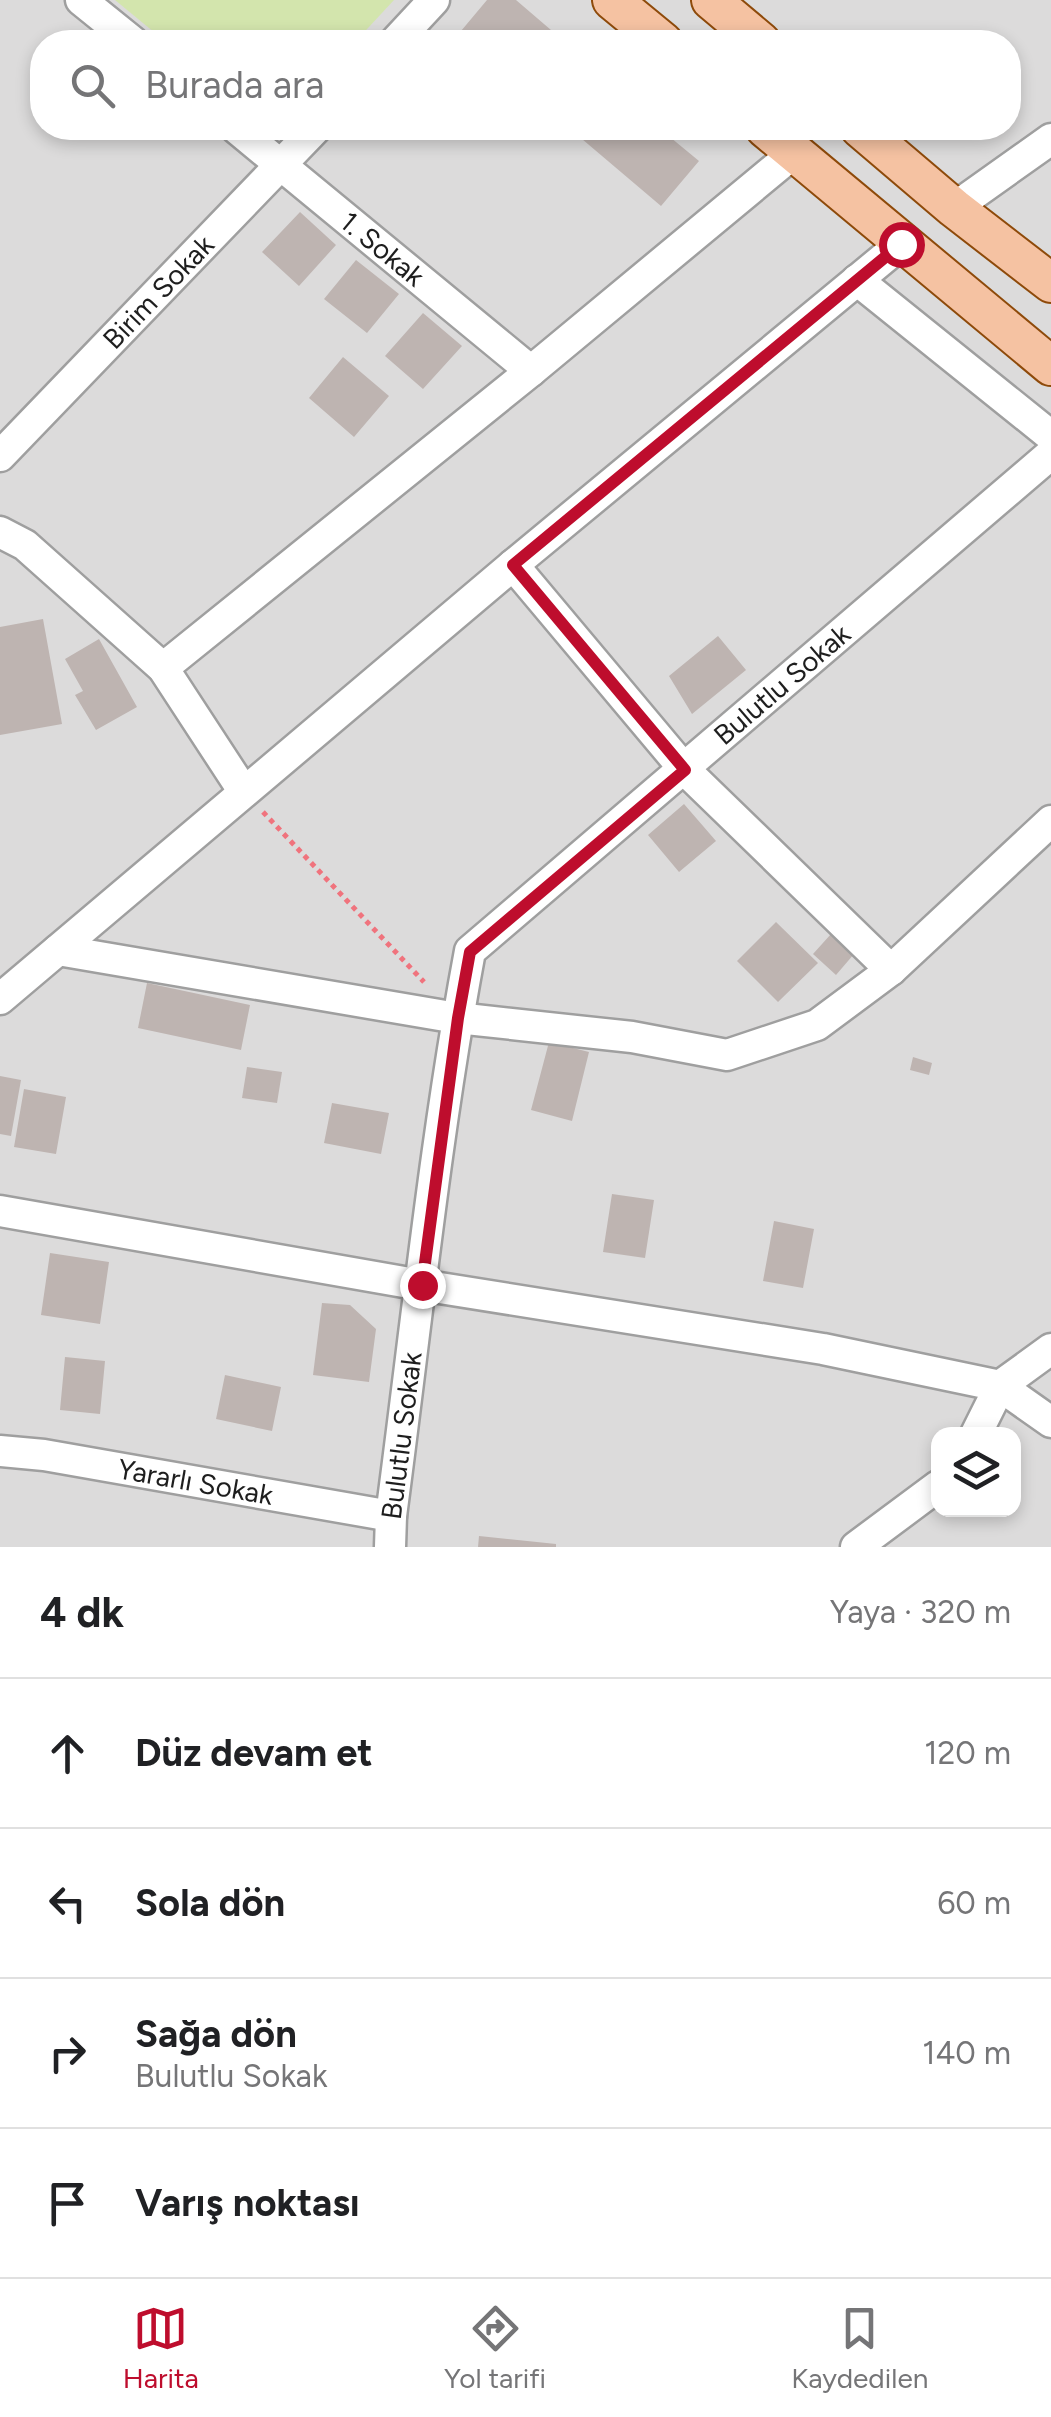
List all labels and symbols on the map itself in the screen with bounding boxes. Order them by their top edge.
street label: 1. Sokak [334,204,432,294]
route start [879,222,925,268]
street label: Birim Sokak [96,228,221,356]
street label: Bulutlu Sokak [707,616,857,752]
route end [400,1263,446,1309]
street label: Bulutlu Sokak [374,1350,429,1521]
street label: Yararlı Sokak [115,1451,276,1512]

